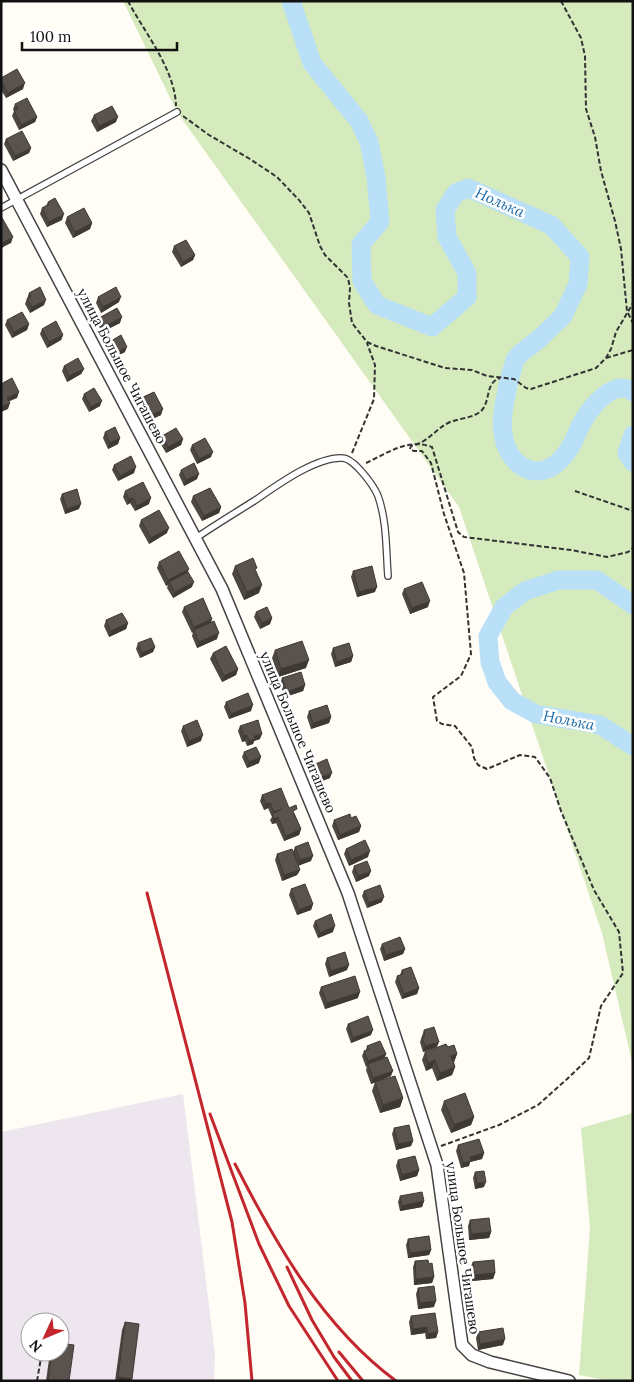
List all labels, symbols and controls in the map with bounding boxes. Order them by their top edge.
scale bar [22,20,178,52]
text: 100 m [30,27,71,46]
water label: Нолька [472,183,528,222]
street label: улица Большое Чигашево [73,285,171,447]
street label: улица Большое Чигашево [256,648,340,816]
water label: Нолька [542,706,597,734]
street label: улица Большое Чигашево [442,1161,484,1335]
north arrow [20,1312,70,1362]
text: N [25,1336,46,1356]

